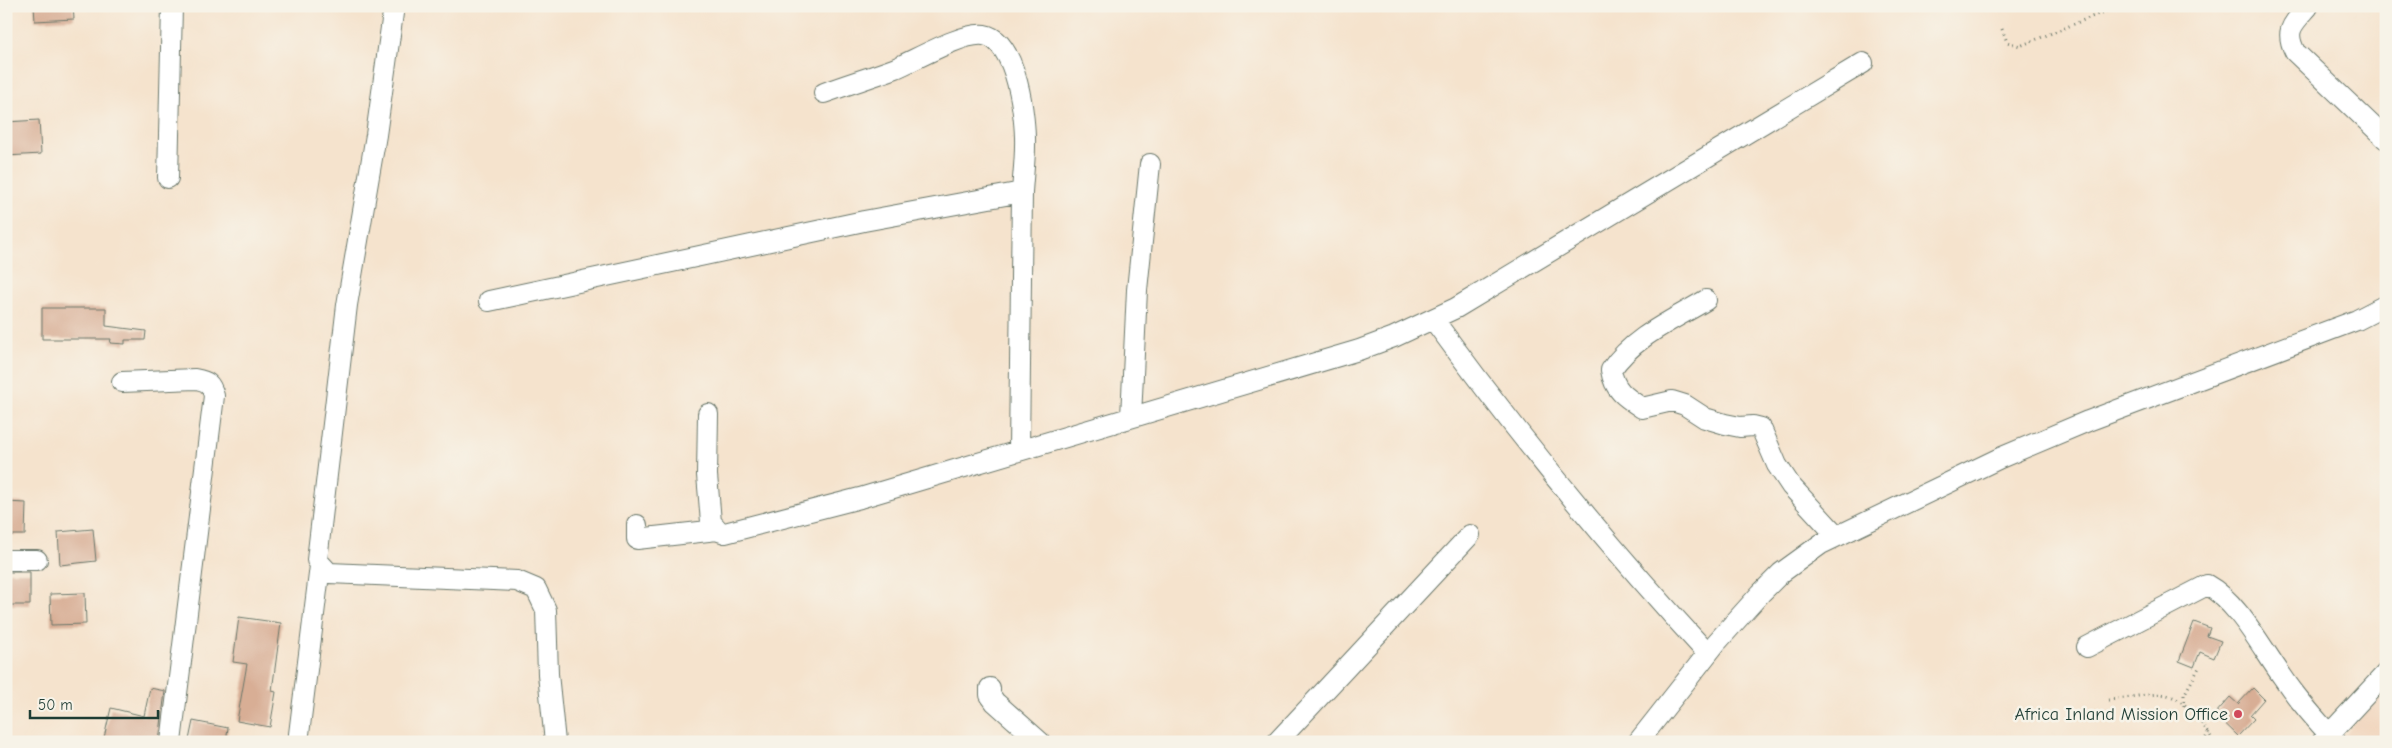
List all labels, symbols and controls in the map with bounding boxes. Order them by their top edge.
scale bar [30,688,158,720]
text: 50 m [38,696,73,714]
place label: Africa Inland Mission Office [2014,704,2228,725]
marker: Africa Inland Mission Office [2232,708,2244,720]

